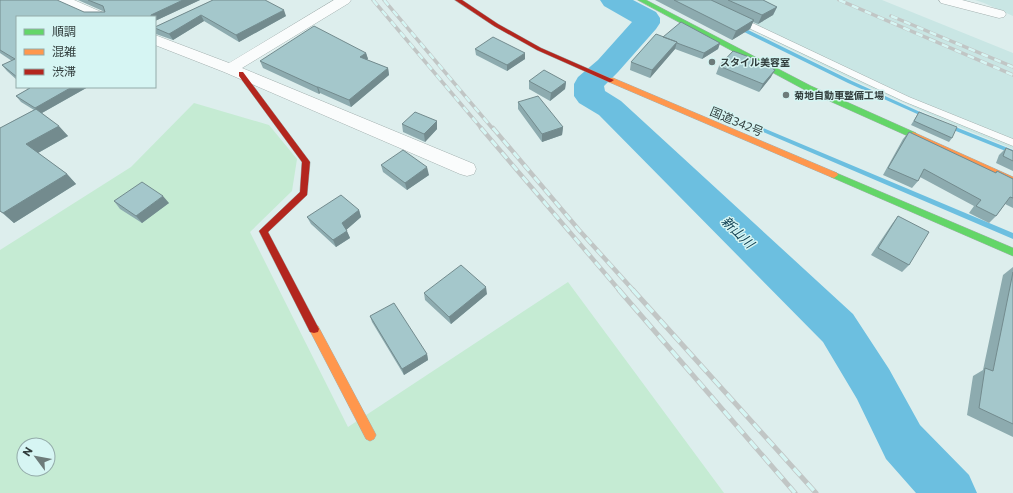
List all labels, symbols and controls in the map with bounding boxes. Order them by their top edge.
legend [16,16,156,88]
text: 順調 [52,24,76,38]
text: 混雑 [52,44,76,58]
place label: スタイル美容室 [720,56,790,68]
marker: スタイル美容室 [707,57,717,67]
text: 渋滞 [52,64,76,78]
place label: 菊地自動車整備工場 [794,89,884,101]
marker: 菊地自動車整備工場 [781,90,791,100]
street label: 国道342号 [708,104,766,138]
water label: 新山川 [718,213,759,253]
north arrow [16,437,56,477]
text: N [19,444,35,458]

